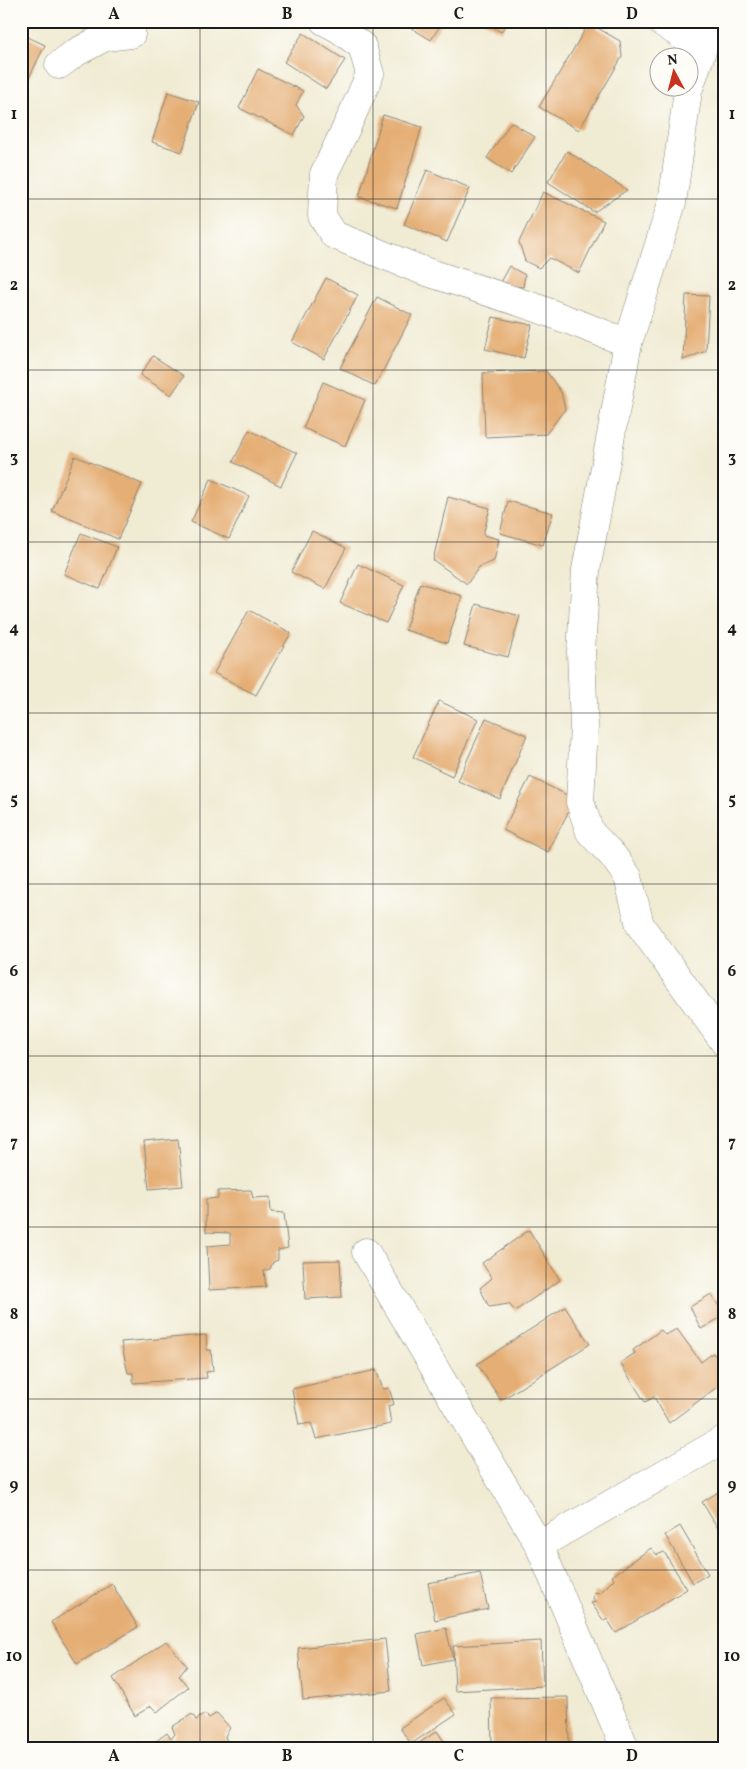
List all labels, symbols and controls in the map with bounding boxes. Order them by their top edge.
text: A [108,4,120,26]
text: B [282,4,293,26]
text: C [454,4,464,26]
text: D [626,4,638,26]
north arrow [648,48,698,98]
text: N [666,51,679,71]
text: 1 [11,104,17,126]
text: 1 [729,104,735,126]
text: 2 [10,275,18,297]
text: 2 [728,275,736,297]
text: 3 [10,447,18,469]
text: 3 [728,447,736,469]
text: 4 [9,618,19,640]
text: 4 [727,618,737,640]
text: 5 [10,789,18,811]
text: 5 [728,789,736,811]
text: 6 [10,961,19,983]
text: 6 [728,961,737,983]
text: 7 [10,1132,18,1154]
text: 7 [728,1132,736,1154]
text: 8 [10,1304,18,1326]
text: 8 [728,1304,736,1326]
text: 9 [10,1475,19,1497]
text: 9 [728,1475,737,1497]
text: 10 [6,1646,22,1668]
text: 10 [724,1646,740,1668]
text: A [108,1746,120,1768]
text: B [282,1746,293,1768]
text: C [454,1746,464,1768]
text: D [626,1746,638,1768]

